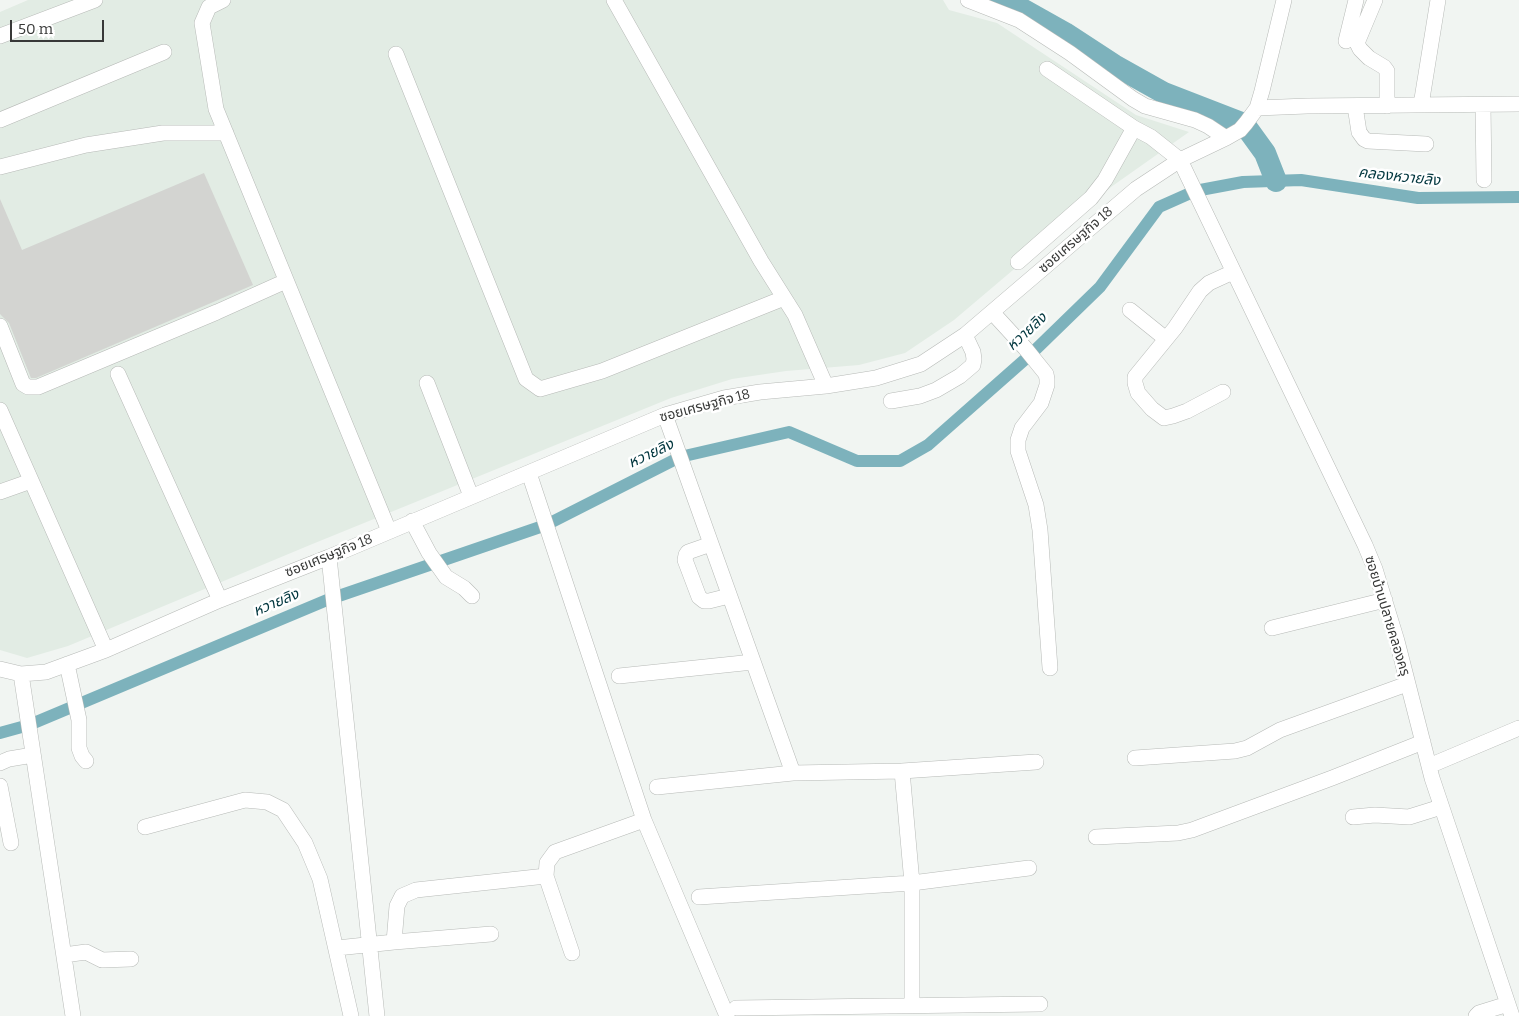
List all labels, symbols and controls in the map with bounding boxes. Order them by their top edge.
scale bar [12,10,106,42]
text: 50 m [18,20,53,38]
water label: คลองหวายลิง [1357,164,1441,190]
street label: ซอยเศรษฐกิจ 18 [1035,203,1117,277]
water label: หวายลิง [1003,309,1051,355]
street label: ซอยเศรษฐกิจ 18 [658,386,752,426]
water label: หวายลิง [626,436,676,472]
street label: ซอยเศรษฐกิจ 18 [283,531,375,581]
street label: ซอยบ้านปลายคลองครุ [1361,554,1413,678]
water label: หวายลิง [250,585,302,621]

